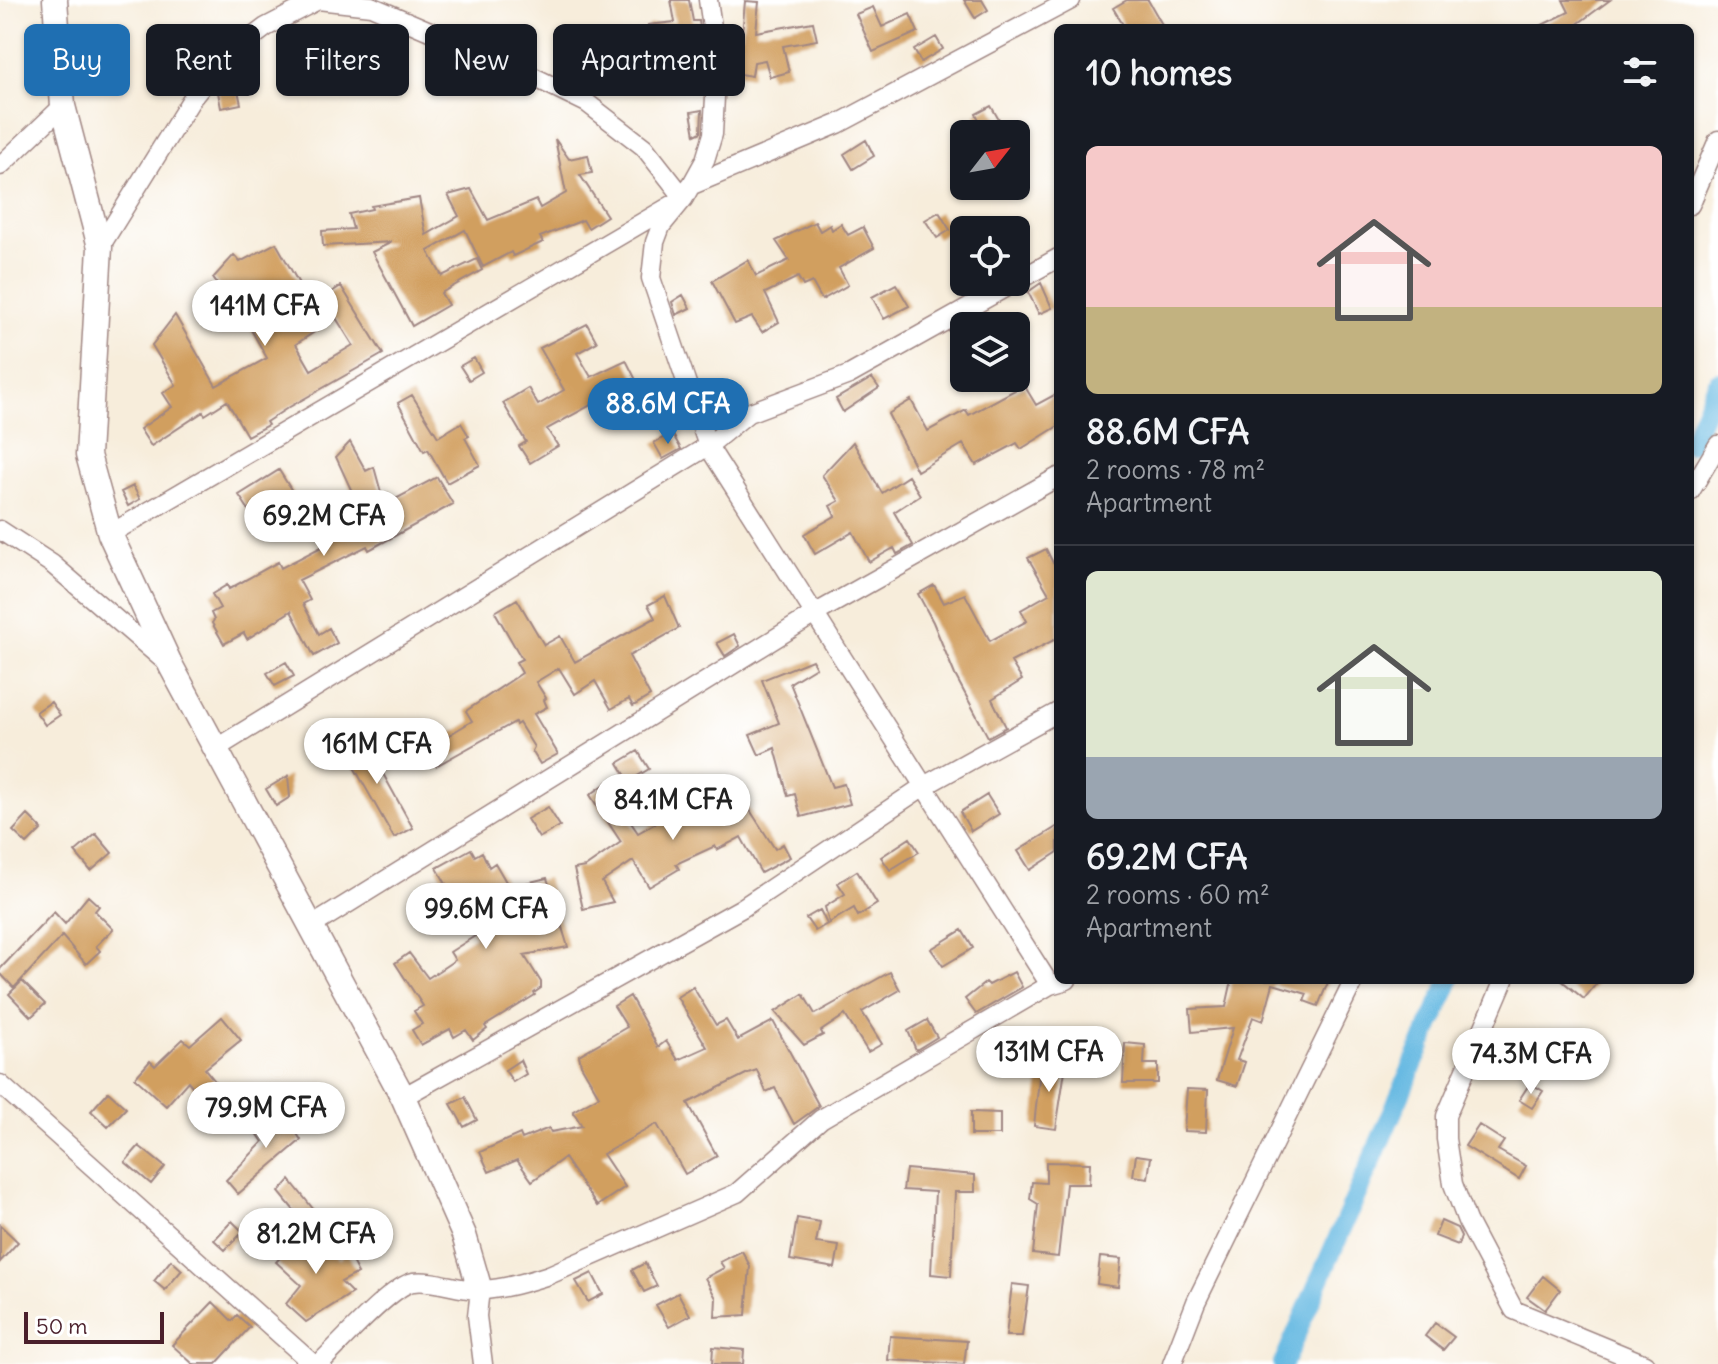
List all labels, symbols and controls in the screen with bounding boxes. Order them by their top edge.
chip: Buy [24,24,130,96]
chip: Rent [146,24,260,96]
chip: Filters [276,24,409,96]
chip: New [425,24,537,96]
chip: Apartment [553,24,745,96]
icon: filters [1618,50,1662,94]
text: 10 homes [1086,51,1232,94]
north arrow [950,120,1030,200]
map controls [950,120,1030,392]
icon: home [1302,198,1446,342]
button: locate [950,216,1030,296]
pin: 141M CFA [182,280,348,348]
text: 141M CFA [210,289,320,322]
button: layers [950,312,1030,392]
pin: 88.6M CFA [576,378,760,446]
text: 88.6M CFA [606,387,730,420]
text: 88.6M CFA [1086,410,1249,453]
text: 2 rooms · 78 m² [1086,453,1265,486]
text: Apartment [1086,486,1212,519]
pin: 69.2M CFA [232,490,416,558]
text: 69.2M CFA [262,499,386,532]
icon: home [1302,623,1446,767]
pin: 161M CFA [294,718,460,786]
text: 161M CFA [322,727,432,760]
pin: 84.1M CFA [581,774,765,842]
text: 84.1M CFA [613,783,733,816]
text: 69.2M CFA [1086,835,1248,878]
text: 2 rooms · 60 m² [1086,878,1270,911]
pin: 99.6M CFA [394,883,578,951]
text: 99.6M CFA [424,892,548,925]
text: Apartment [1086,911,1212,944]
pin: 131M CFA [966,1026,1132,1094]
pin: 74.3M CFA [1439,1028,1623,1096]
text: 131M CFA [994,1035,1104,1068]
text: 74.3M CFA [1470,1037,1592,1070]
pin: 79.9M CFA [174,1082,358,1150]
text: 79.9M CFA [205,1091,327,1124]
pin: 81.2M CFA [224,1208,408,1276]
text: 81.2M CFA [256,1217,376,1250]
scale bar [24,1308,164,1344]
text: 50 m [36,1312,88,1340]

